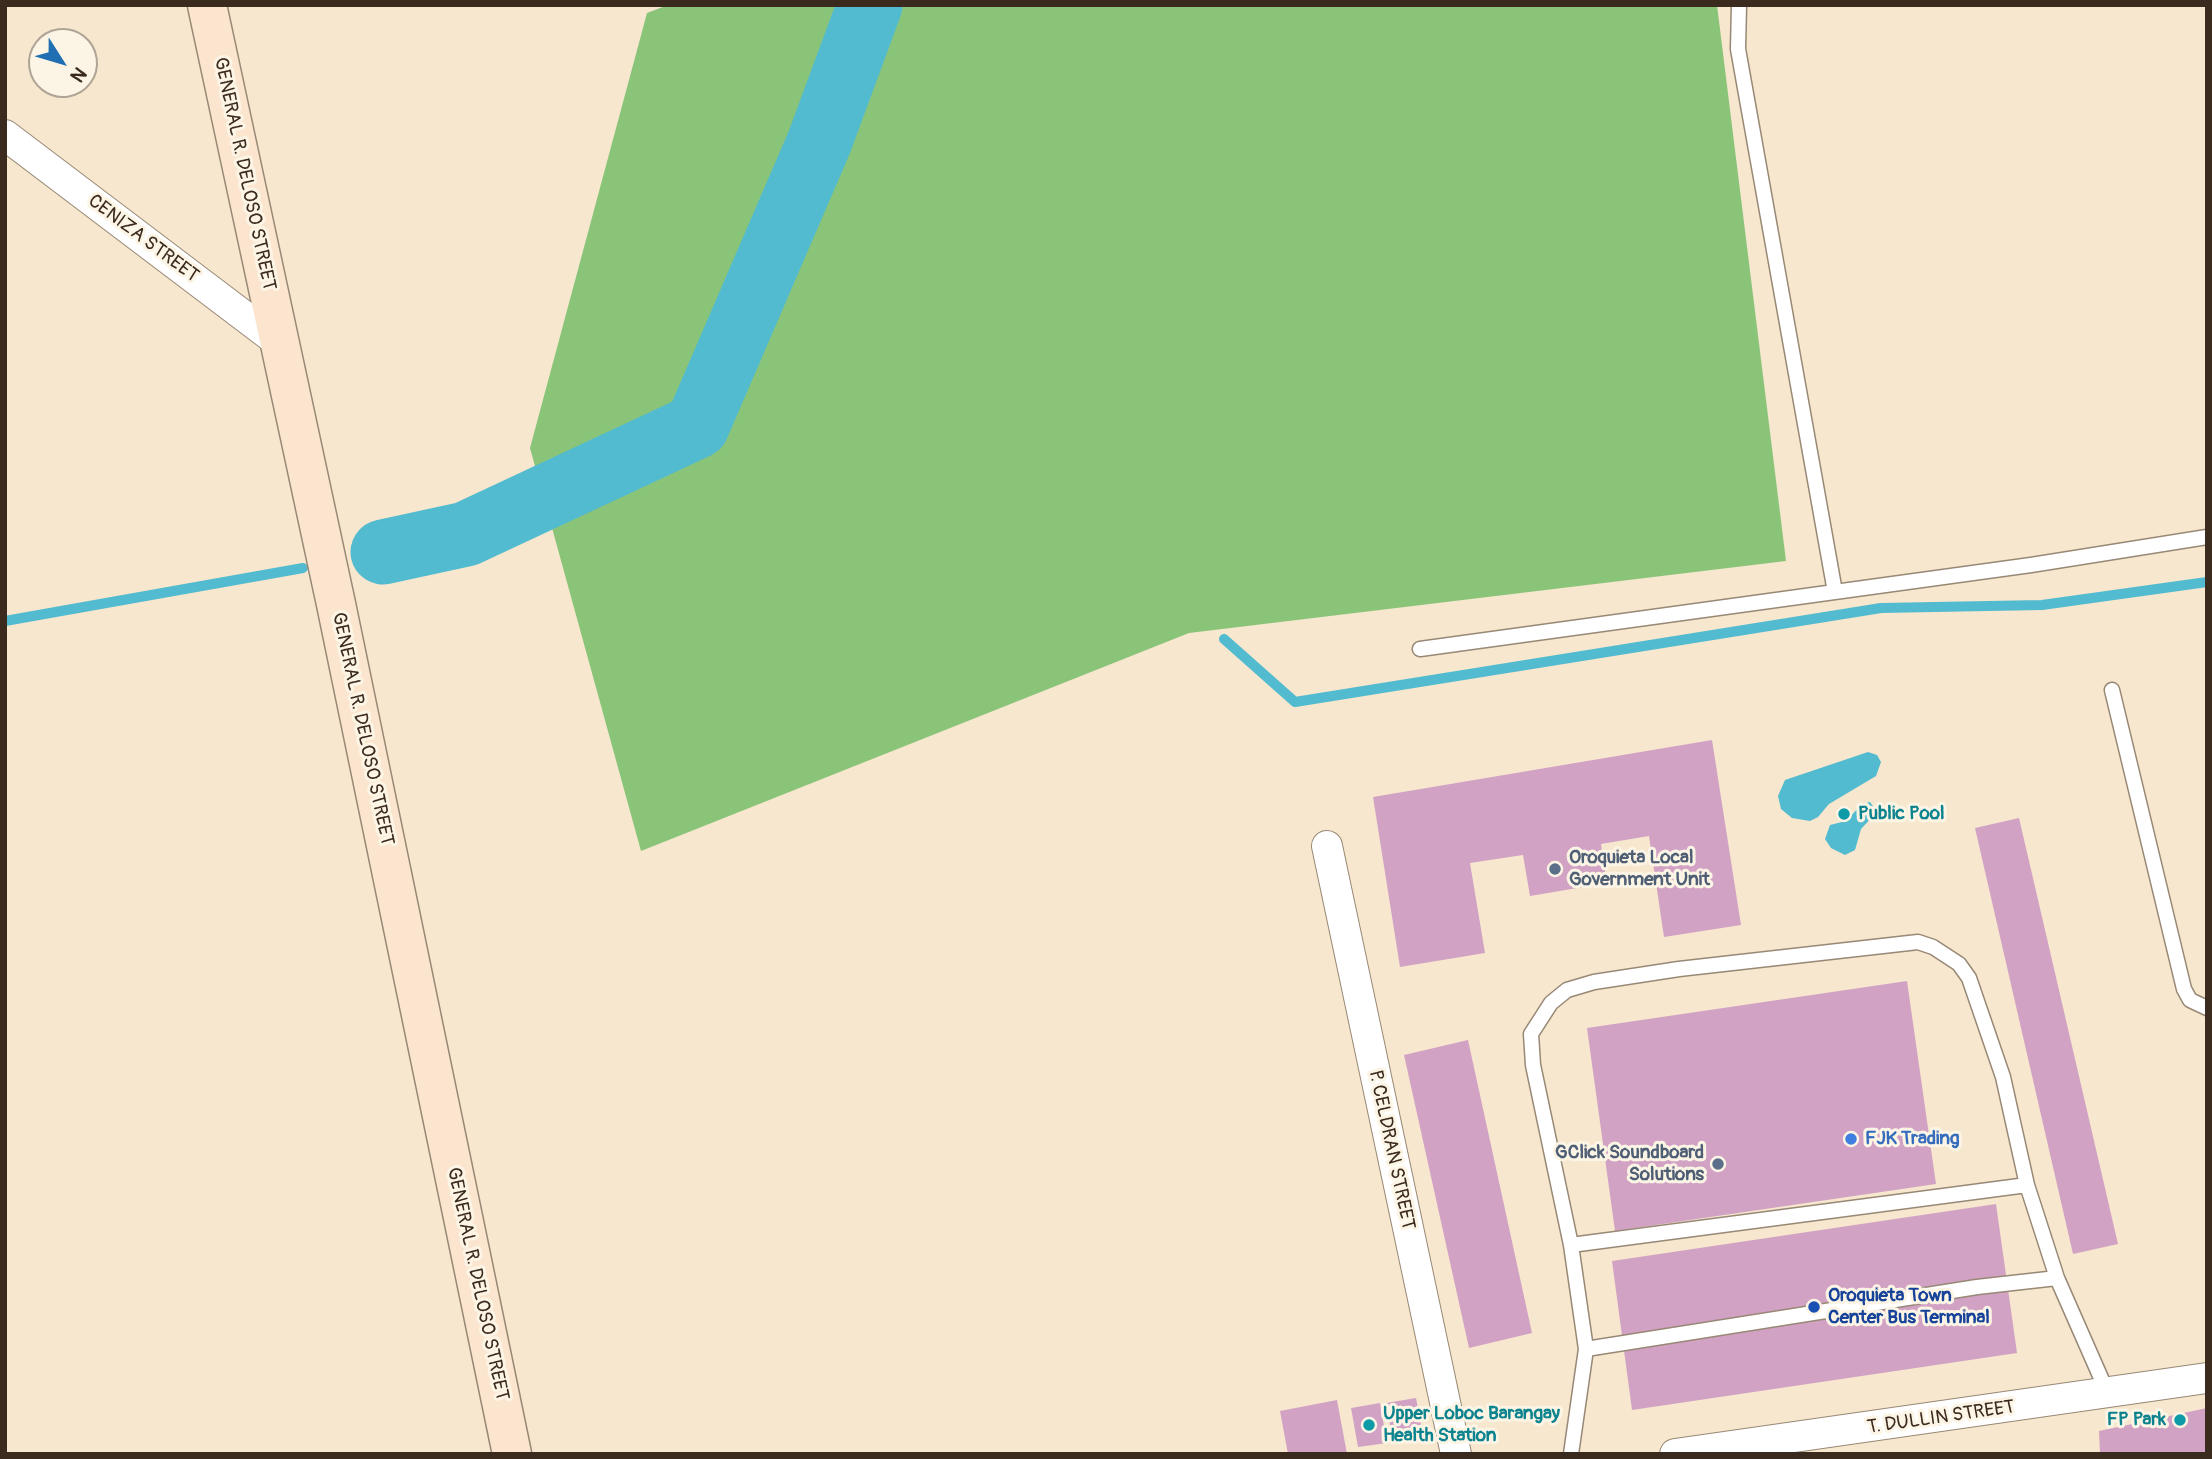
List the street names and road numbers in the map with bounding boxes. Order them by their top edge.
street label: GENERAL R. DELOSO STREET [208,55,280,293]
street label: CENIZA STREET [83,190,203,288]
street label: GENERAL R. DELOSO STREET [326,610,398,848]
street label: P. CELDRAN STREET [1363,1068,1419,1232]
street label: GENERAL R. DELOSO STREET [441,1165,513,1403]
street label: T. DULLIN STREET [1866,1396,2016,1440]

